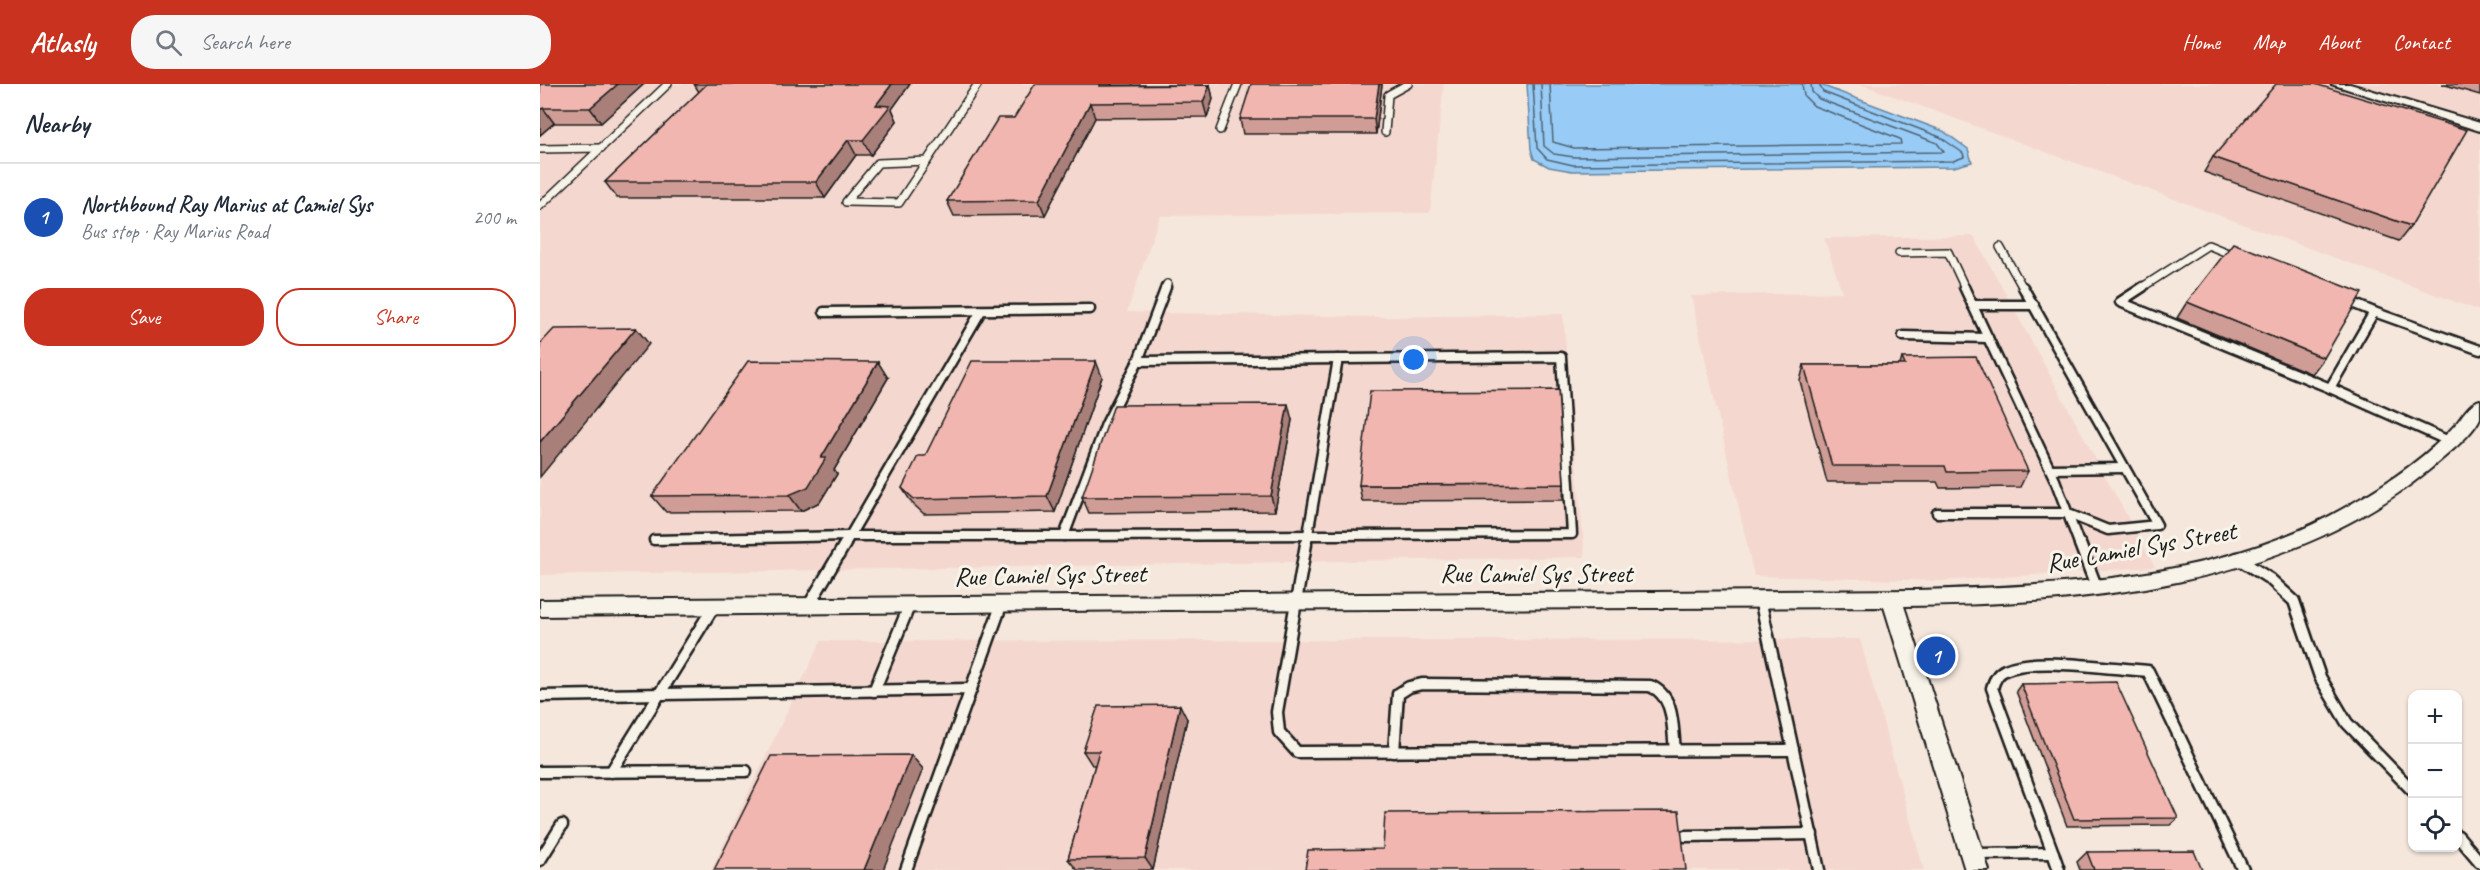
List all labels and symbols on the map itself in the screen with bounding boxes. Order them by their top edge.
your location [1399,345,1428,374]
street label: Rue Camiel Sys Street [2044,514,2241,580]
street label: Rue Camiel Sys Street [954,557,1149,593]
street label: Rue Camiel Sys Street [1440,557,1634,590]
pin: 1 [1916,634,1956,678]

